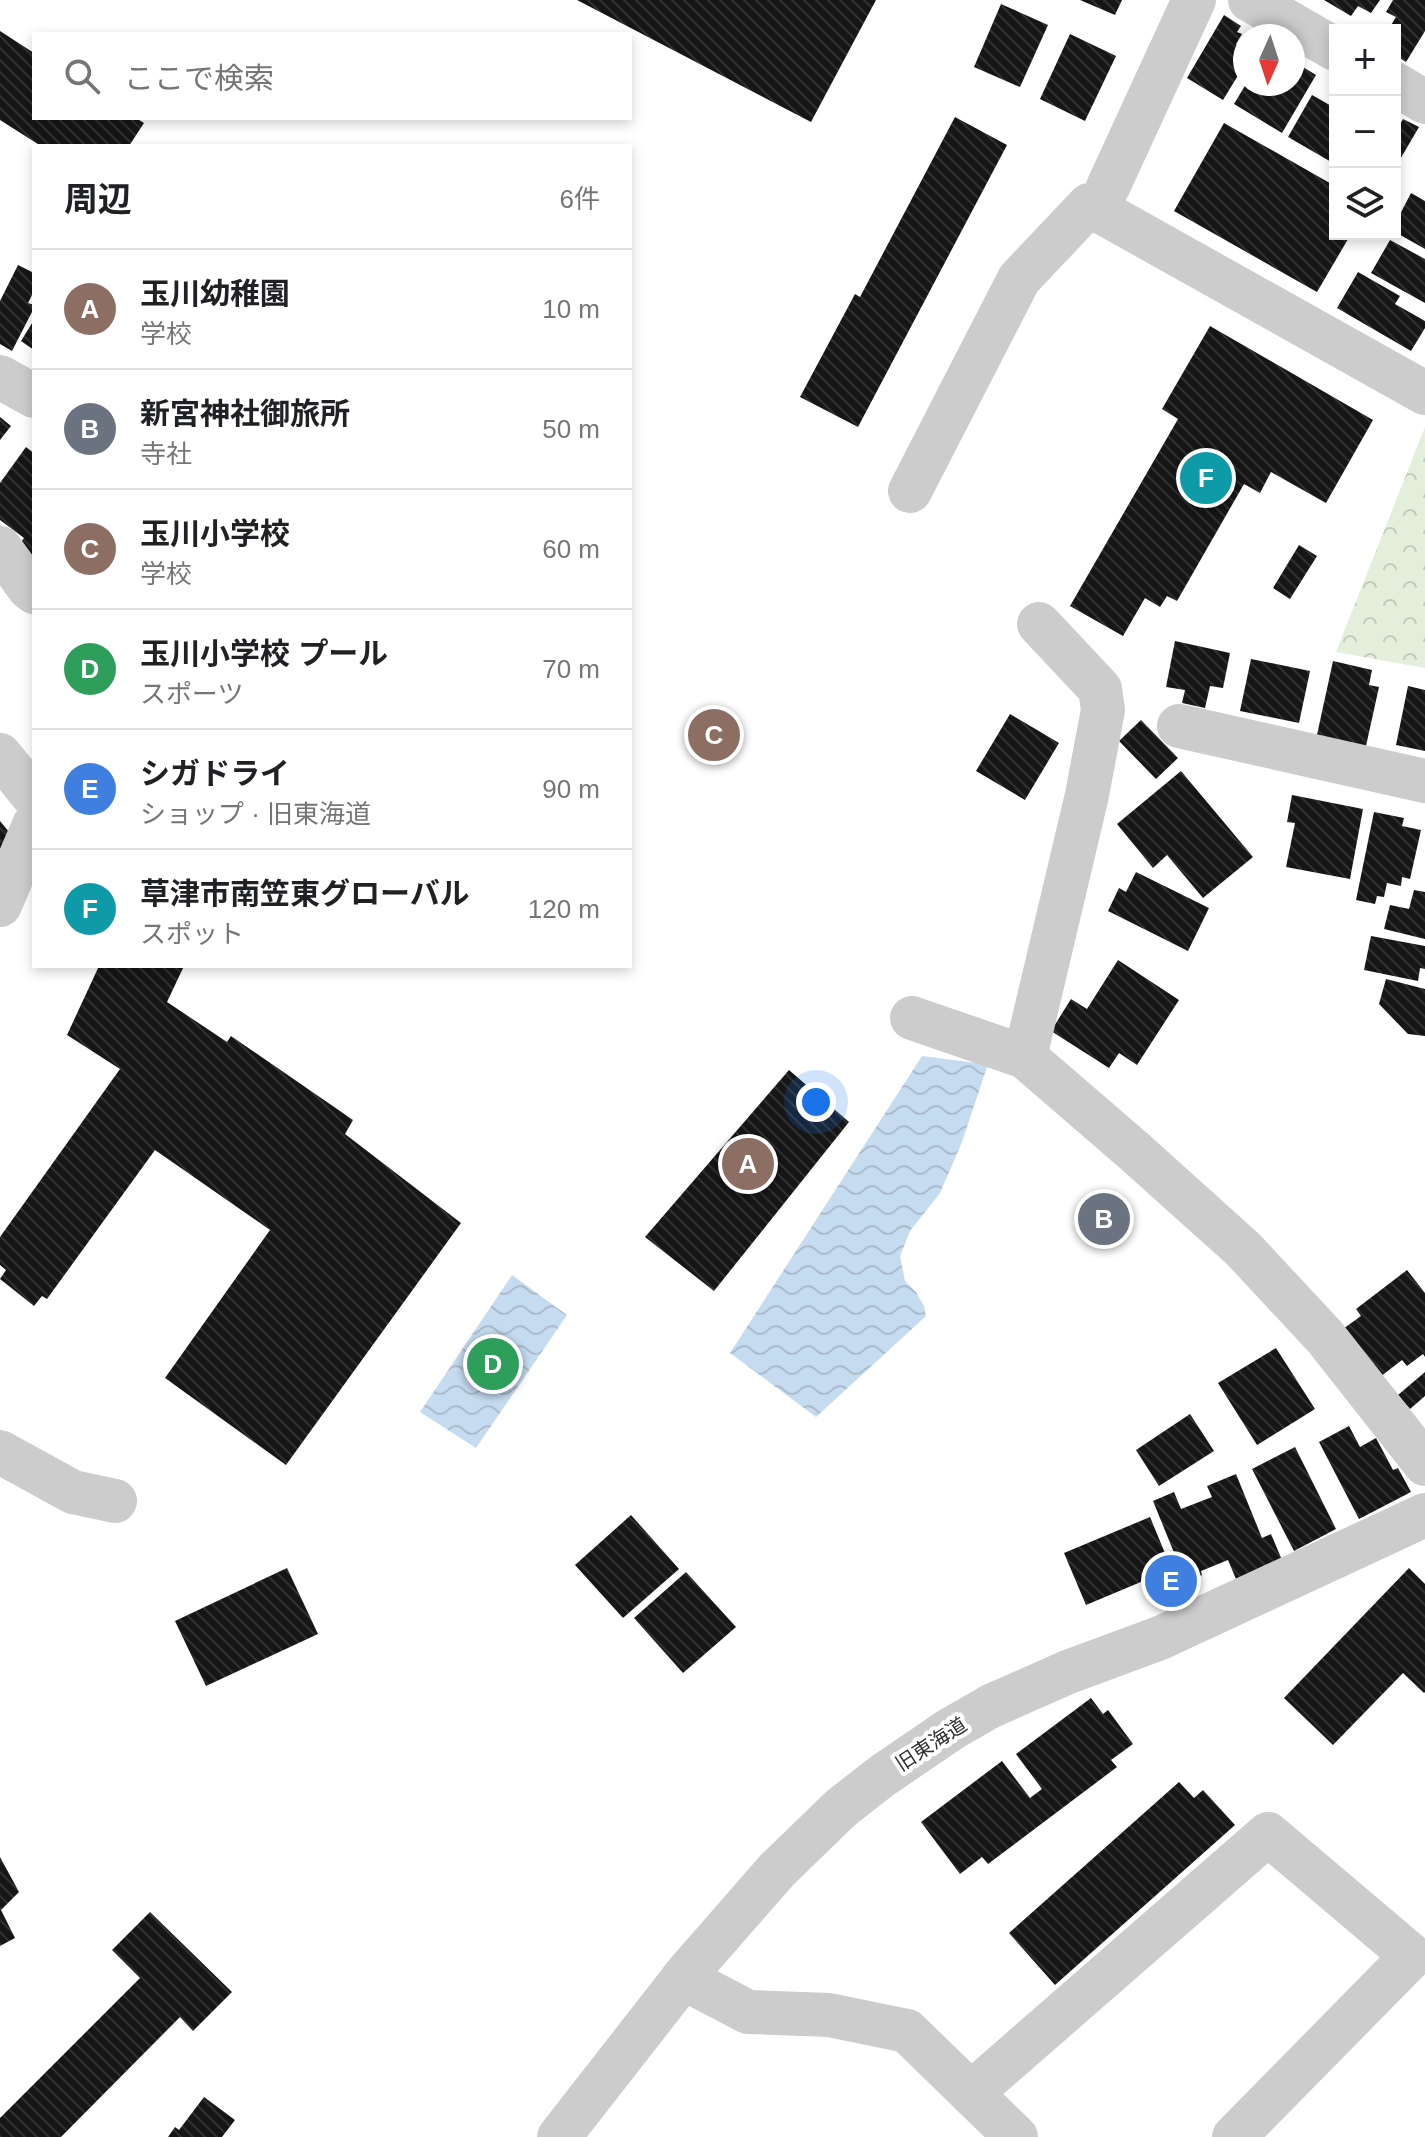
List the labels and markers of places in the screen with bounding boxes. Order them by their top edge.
pin: F [1180,448,1232,508]
pin: C [688,705,740,765]
pin: A [722,1134,774,1194]
pin: B [1078,1189,1130,1249]
pin: D [467,1334,519,1394]
pin: E [1145,1551,1197,1611]

